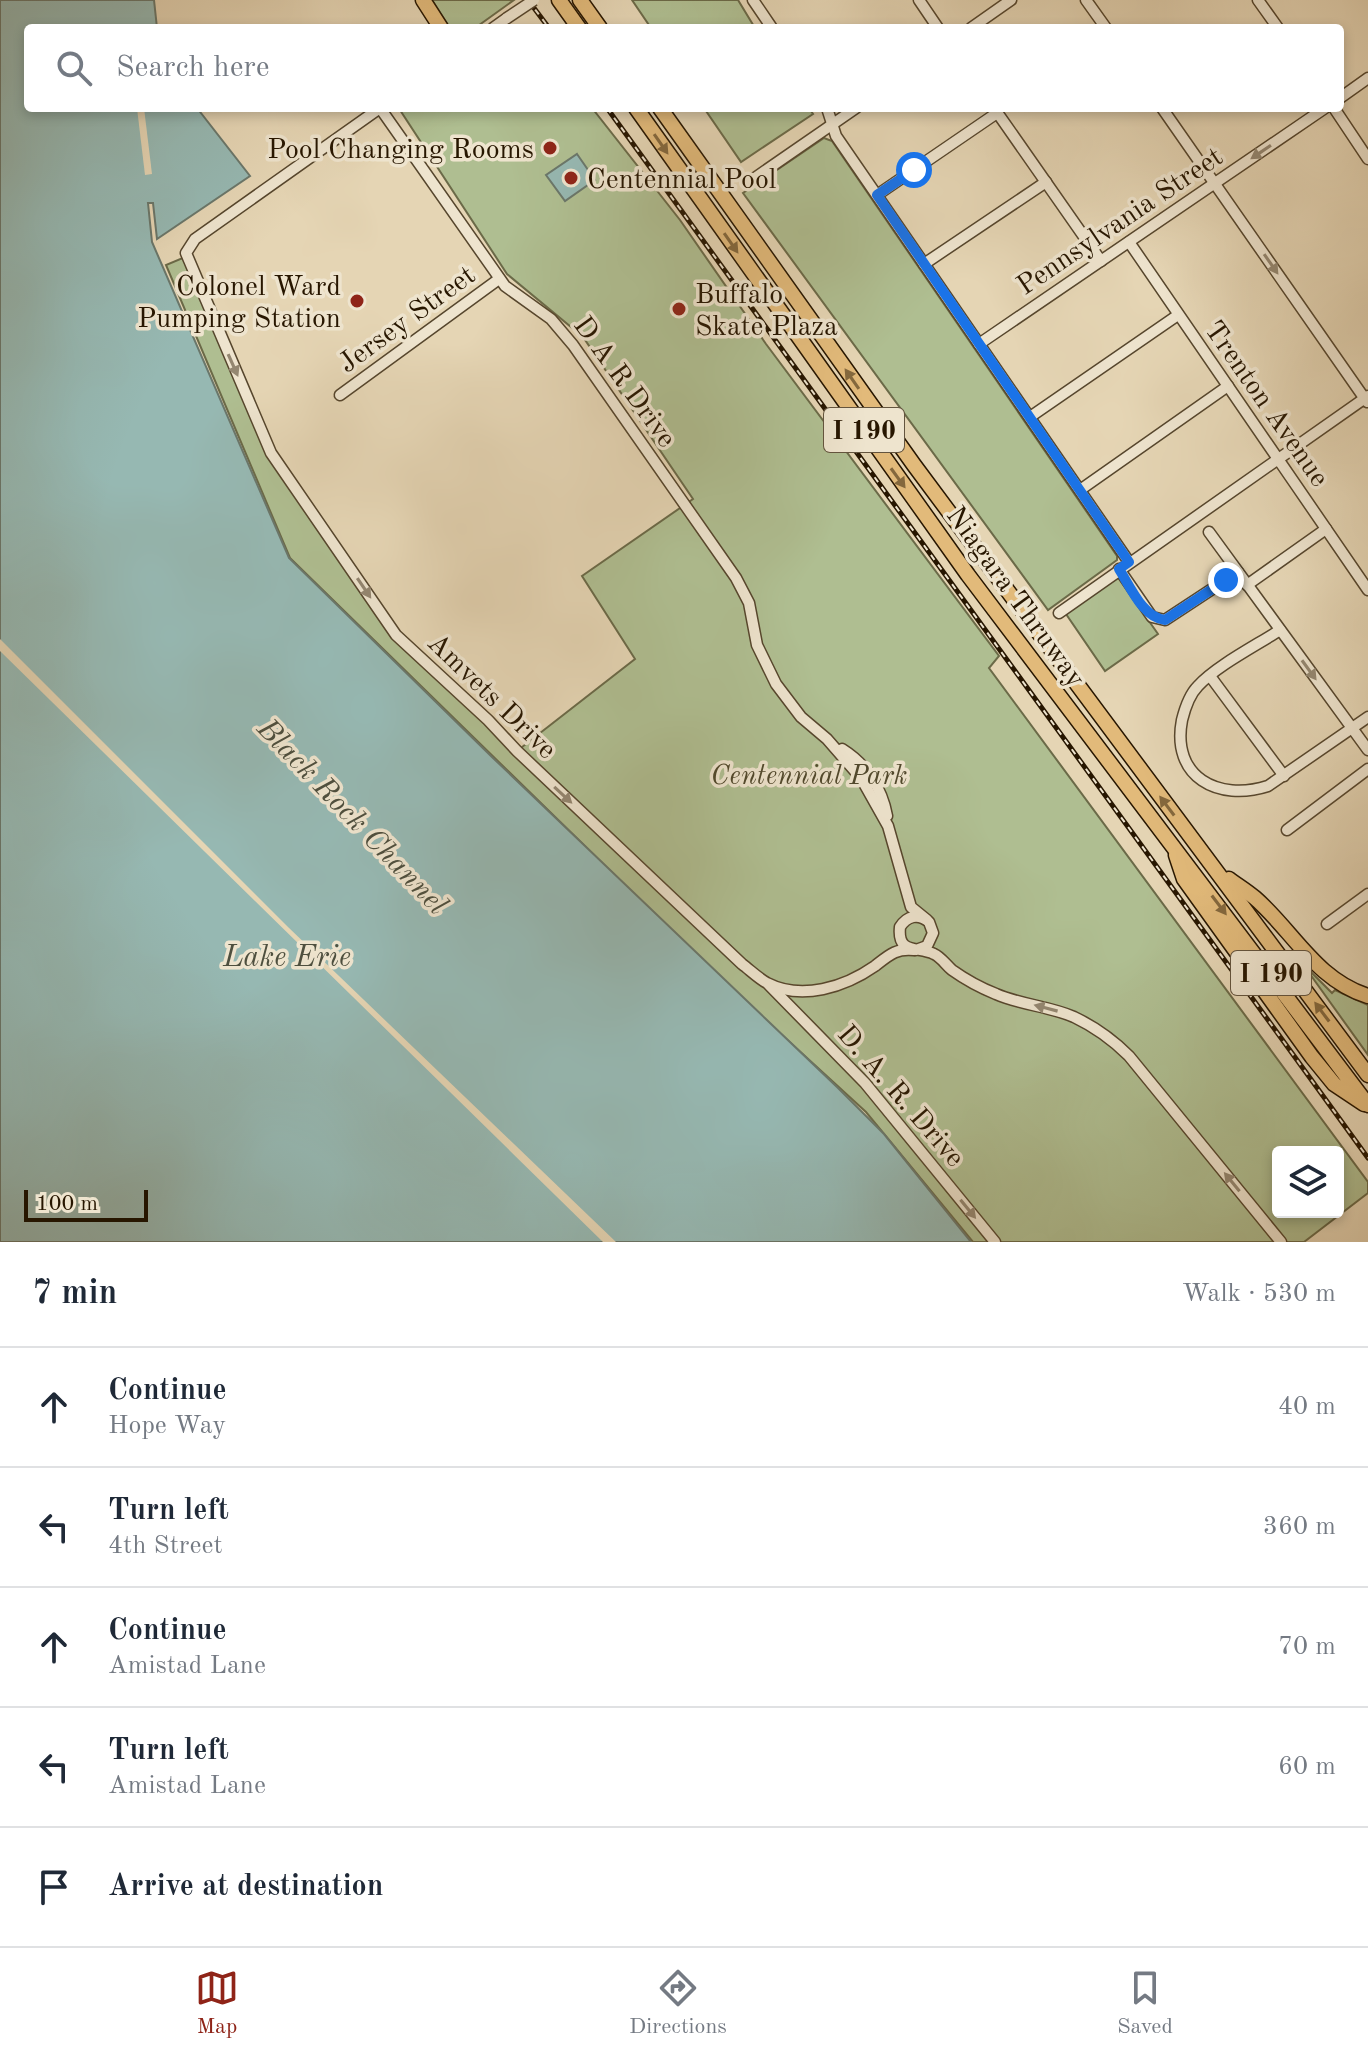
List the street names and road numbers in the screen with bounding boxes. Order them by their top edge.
street label: Pennsylvania Street [1013,143,1229,302]
street label: Jersey Street [334,262,481,379]
street label: D A R Drive [567,312,680,453]
street label: Trenton Avenue [1198,317,1333,493]
road number: I 190 [824,408,904,452]
street label: Niagara Thruway [940,502,1089,693]
street label: Amvets Drive [421,629,561,765]
road number: I 190 [1231,951,1311,995]
street label: D. A. R. Drive [831,1021,969,1173]

